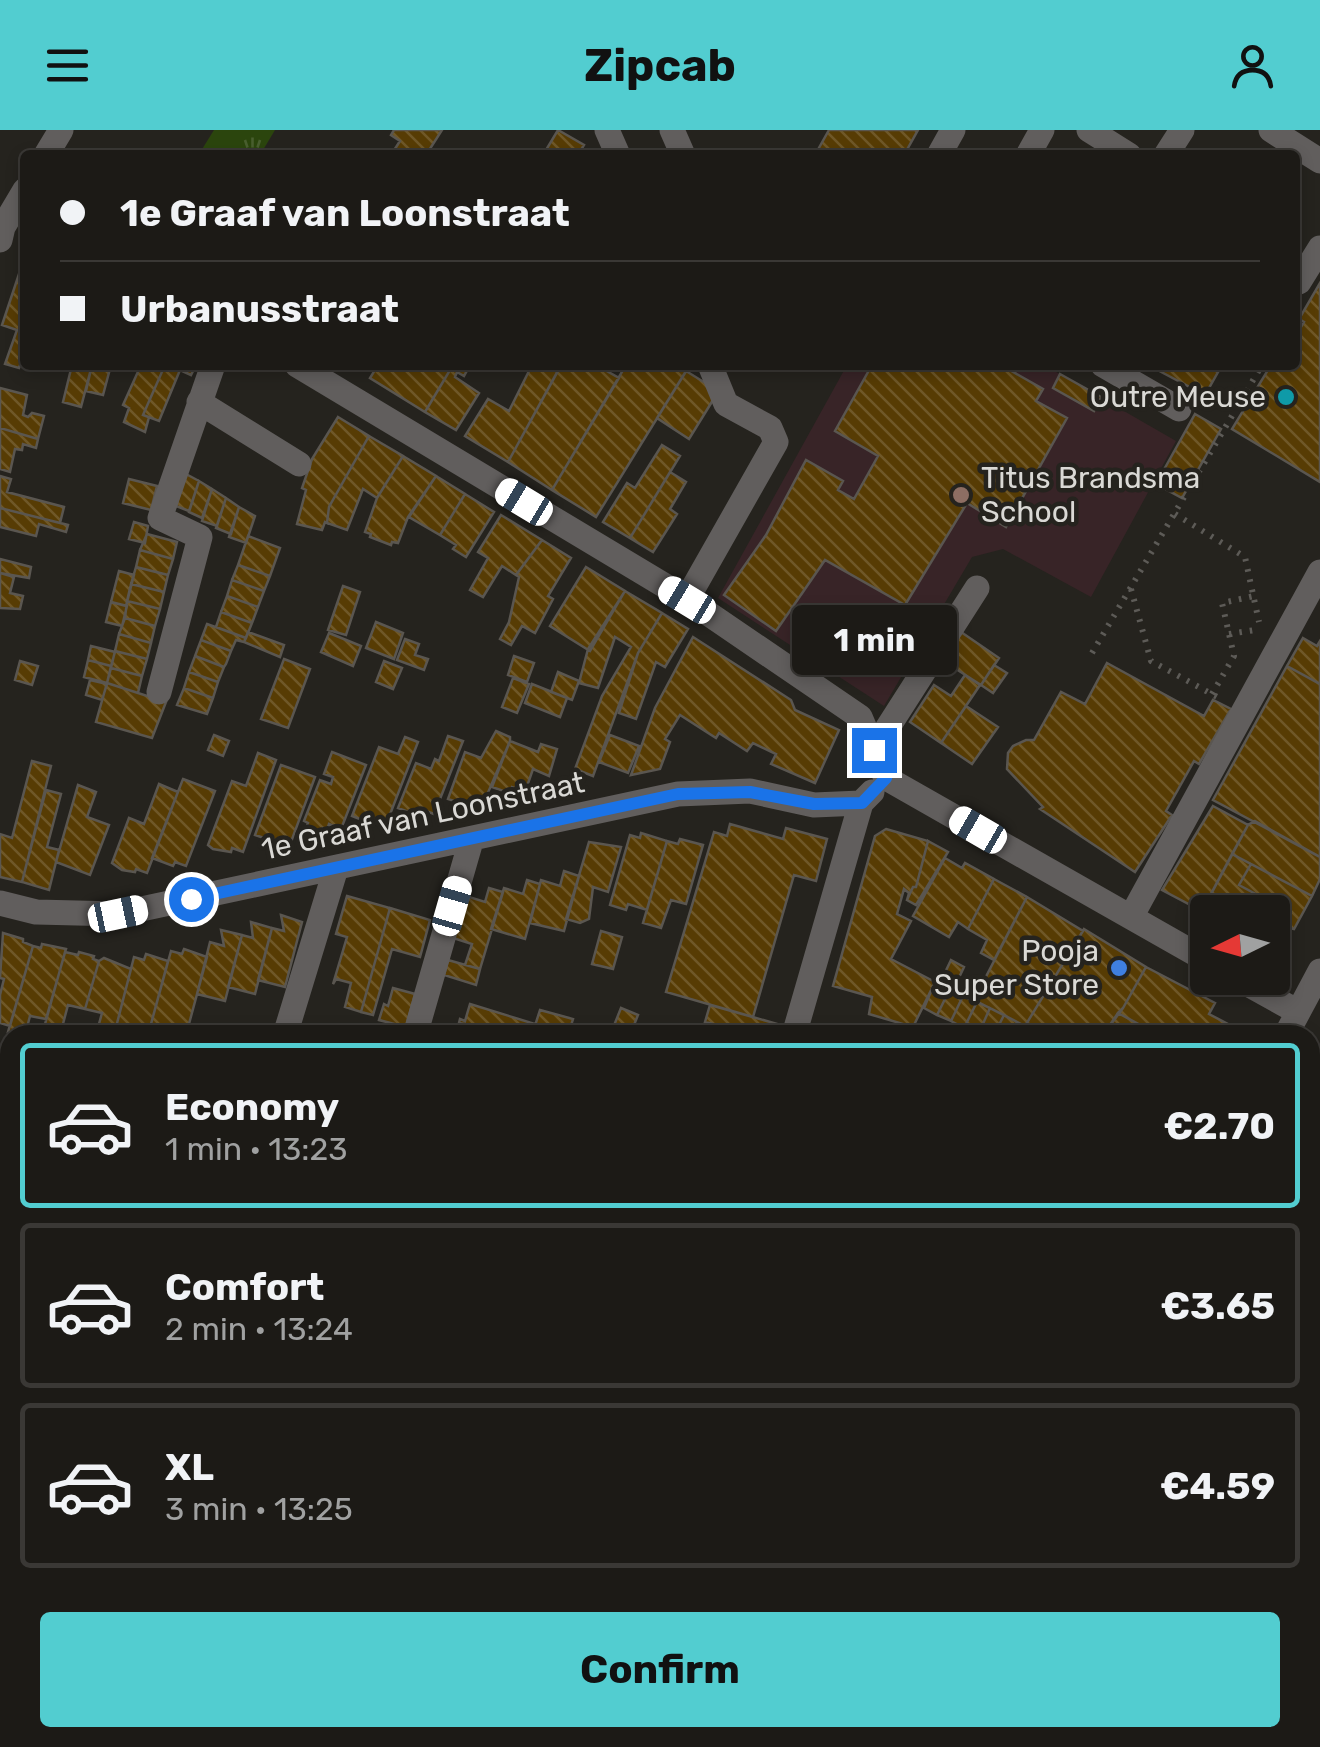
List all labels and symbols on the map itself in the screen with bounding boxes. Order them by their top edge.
place label: Outre Meuse [1090,379,1266,415]
marker: Outre Meuse [1275,386,1297,408]
place label: Titus Brandsma School [981,460,1200,530]
car [491,474,557,530]
marker: Titus Brandsma School [950,484,972,506]
car [654,572,720,628]
callout: 1 min [792,605,956,675]
route end [852,728,897,773]
street label: 1e Graaf van Loonstraat [258,764,588,868]
car [945,802,1011,858]
car [429,873,475,939]
route start [169,877,214,922]
car [86,893,150,935]
north arrow [1190,895,1290,995]
place label: Pooja Super Store [934,933,1099,1003]
marker: Pooja Super Store [1108,957,1130,979]

